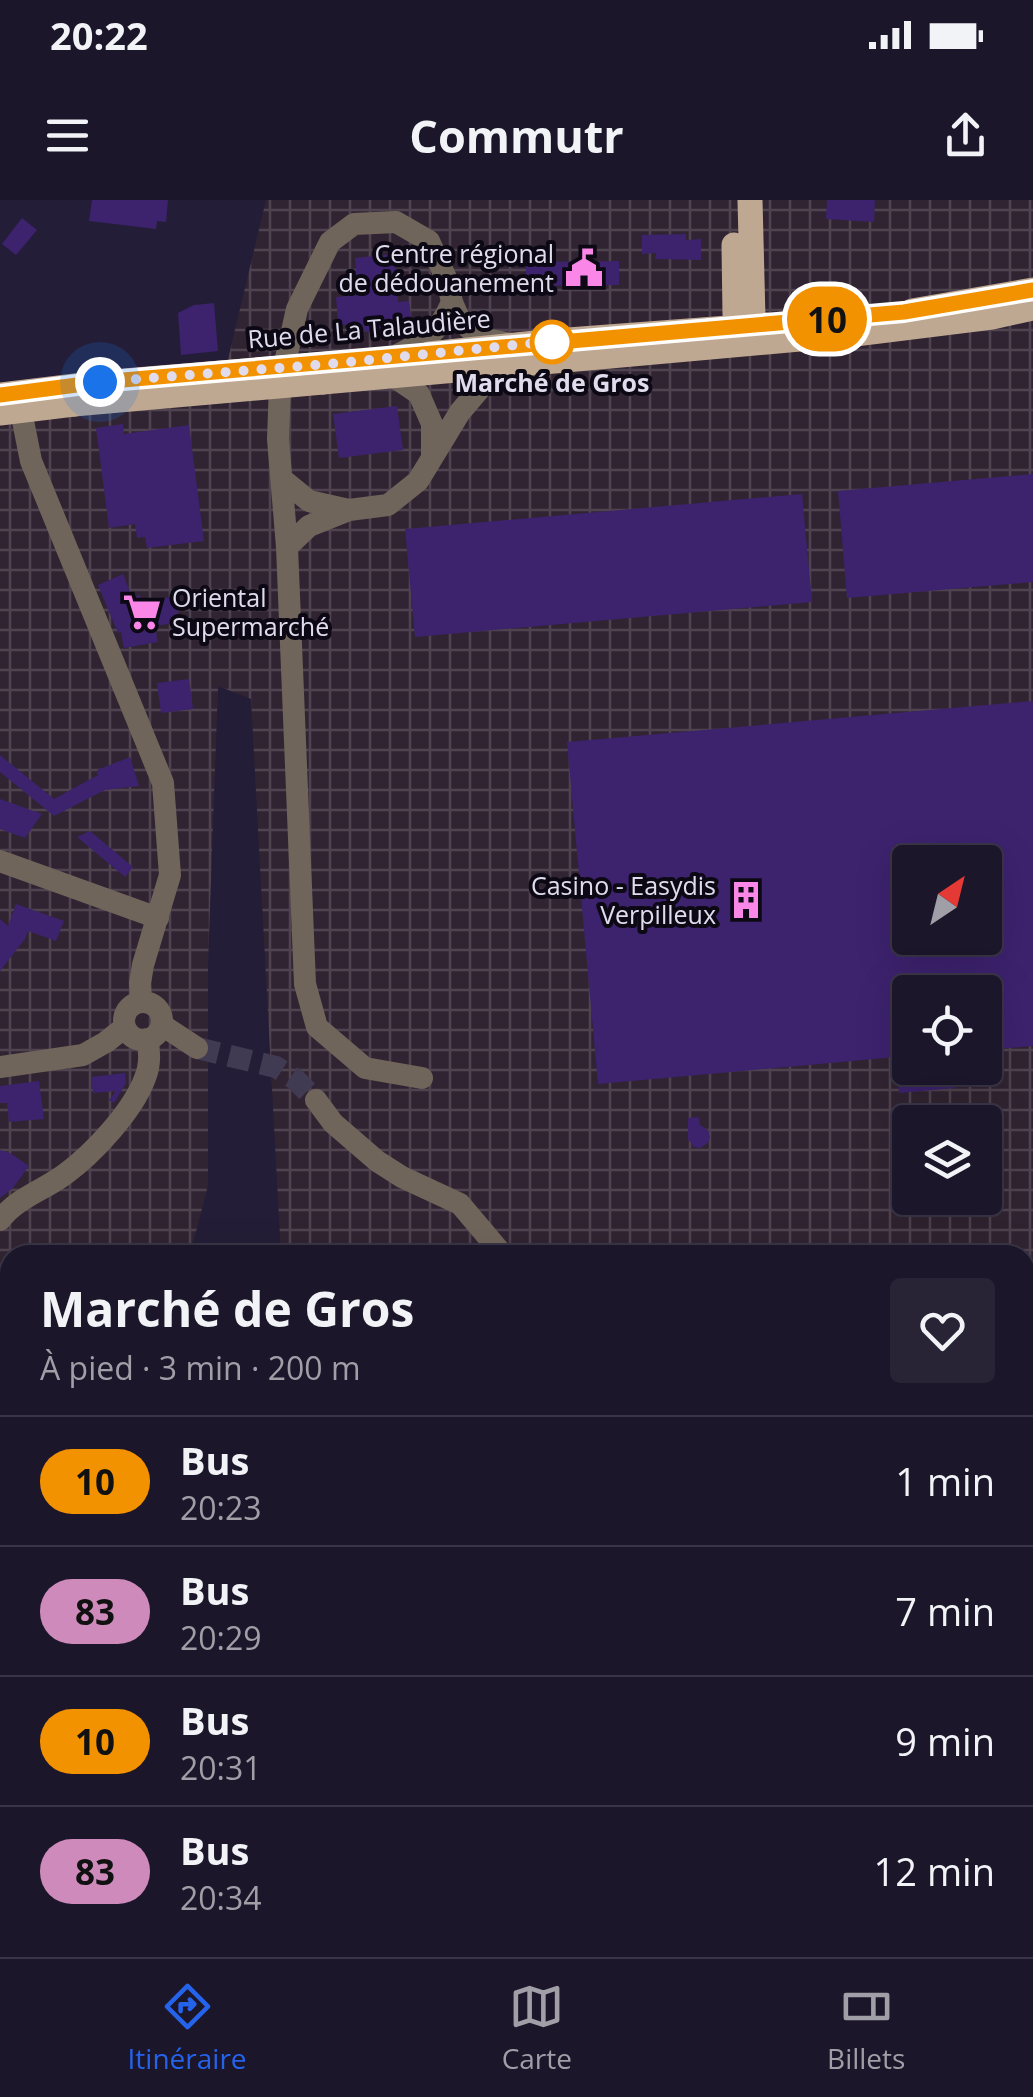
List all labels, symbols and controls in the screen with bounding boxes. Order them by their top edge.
text: 20:22 [50,9,148,61]
text: Commutr [409,105,624,166]
icon: menu [40,108,95,163]
icon: share [938,108,993,163]
place label: Centre régional de dédouanement [338,236,554,299]
public building icon: Centre régional de dédouanement [563,247,605,289]
line badge: 10 [782,286,872,352]
text: 10 [807,296,847,343]
street label: Rue de La Talaudière [246,300,492,356]
marker: Marché de Gros [531,321,573,363]
your location [75,357,125,407]
place label: Marché de Gros [454,365,650,399]
place label: Oriental Supermarché [172,580,329,643]
supermarket icon: Oriental Supermarché [121,591,163,633]
north arrow [892,845,1002,955]
map controls [892,845,1002,1215]
place label: Casino - Easydis Verpilleux [531,868,716,931]
building icon: Casino - Easydis Verpilleux [725,879,767,921]
button: locate [892,975,1002,1085]
button: layers [892,1105,1002,1215]
text: Marché de Gros [40,1276,414,1341]
button: heart [890,1278,995,1383]
text: À pied · 3 min · 200 m [40,1346,361,1389]
text: Bus [180,1434,249,1486]
text: 1 min [895,1455,995,1507]
text: 10 [75,1458,115,1505]
text: 20:23 [180,1486,262,1529]
text: Bus [180,1564,249,1616]
text: 7 min [895,1585,995,1637]
text: 83 [75,1588,115,1635]
text: 20:29 [180,1616,262,1659]
text: Bus [180,1694,249,1746]
text: 9 min [895,1715,995,1767]
text: 10 [75,1718,115,1765]
text: 20:31 [180,1746,262,1789]
text: Bus [180,1824,249,1876]
text: 12 min [874,1845,995,1897]
text: 83 [75,1848,115,1895]
text: 20:34 [180,1876,262,1919]
tab: Itinéraire [128,1979,247,2077]
tab: Carte [502,1979,572,2077]
tab: Billets [827,1979,905,2077]

